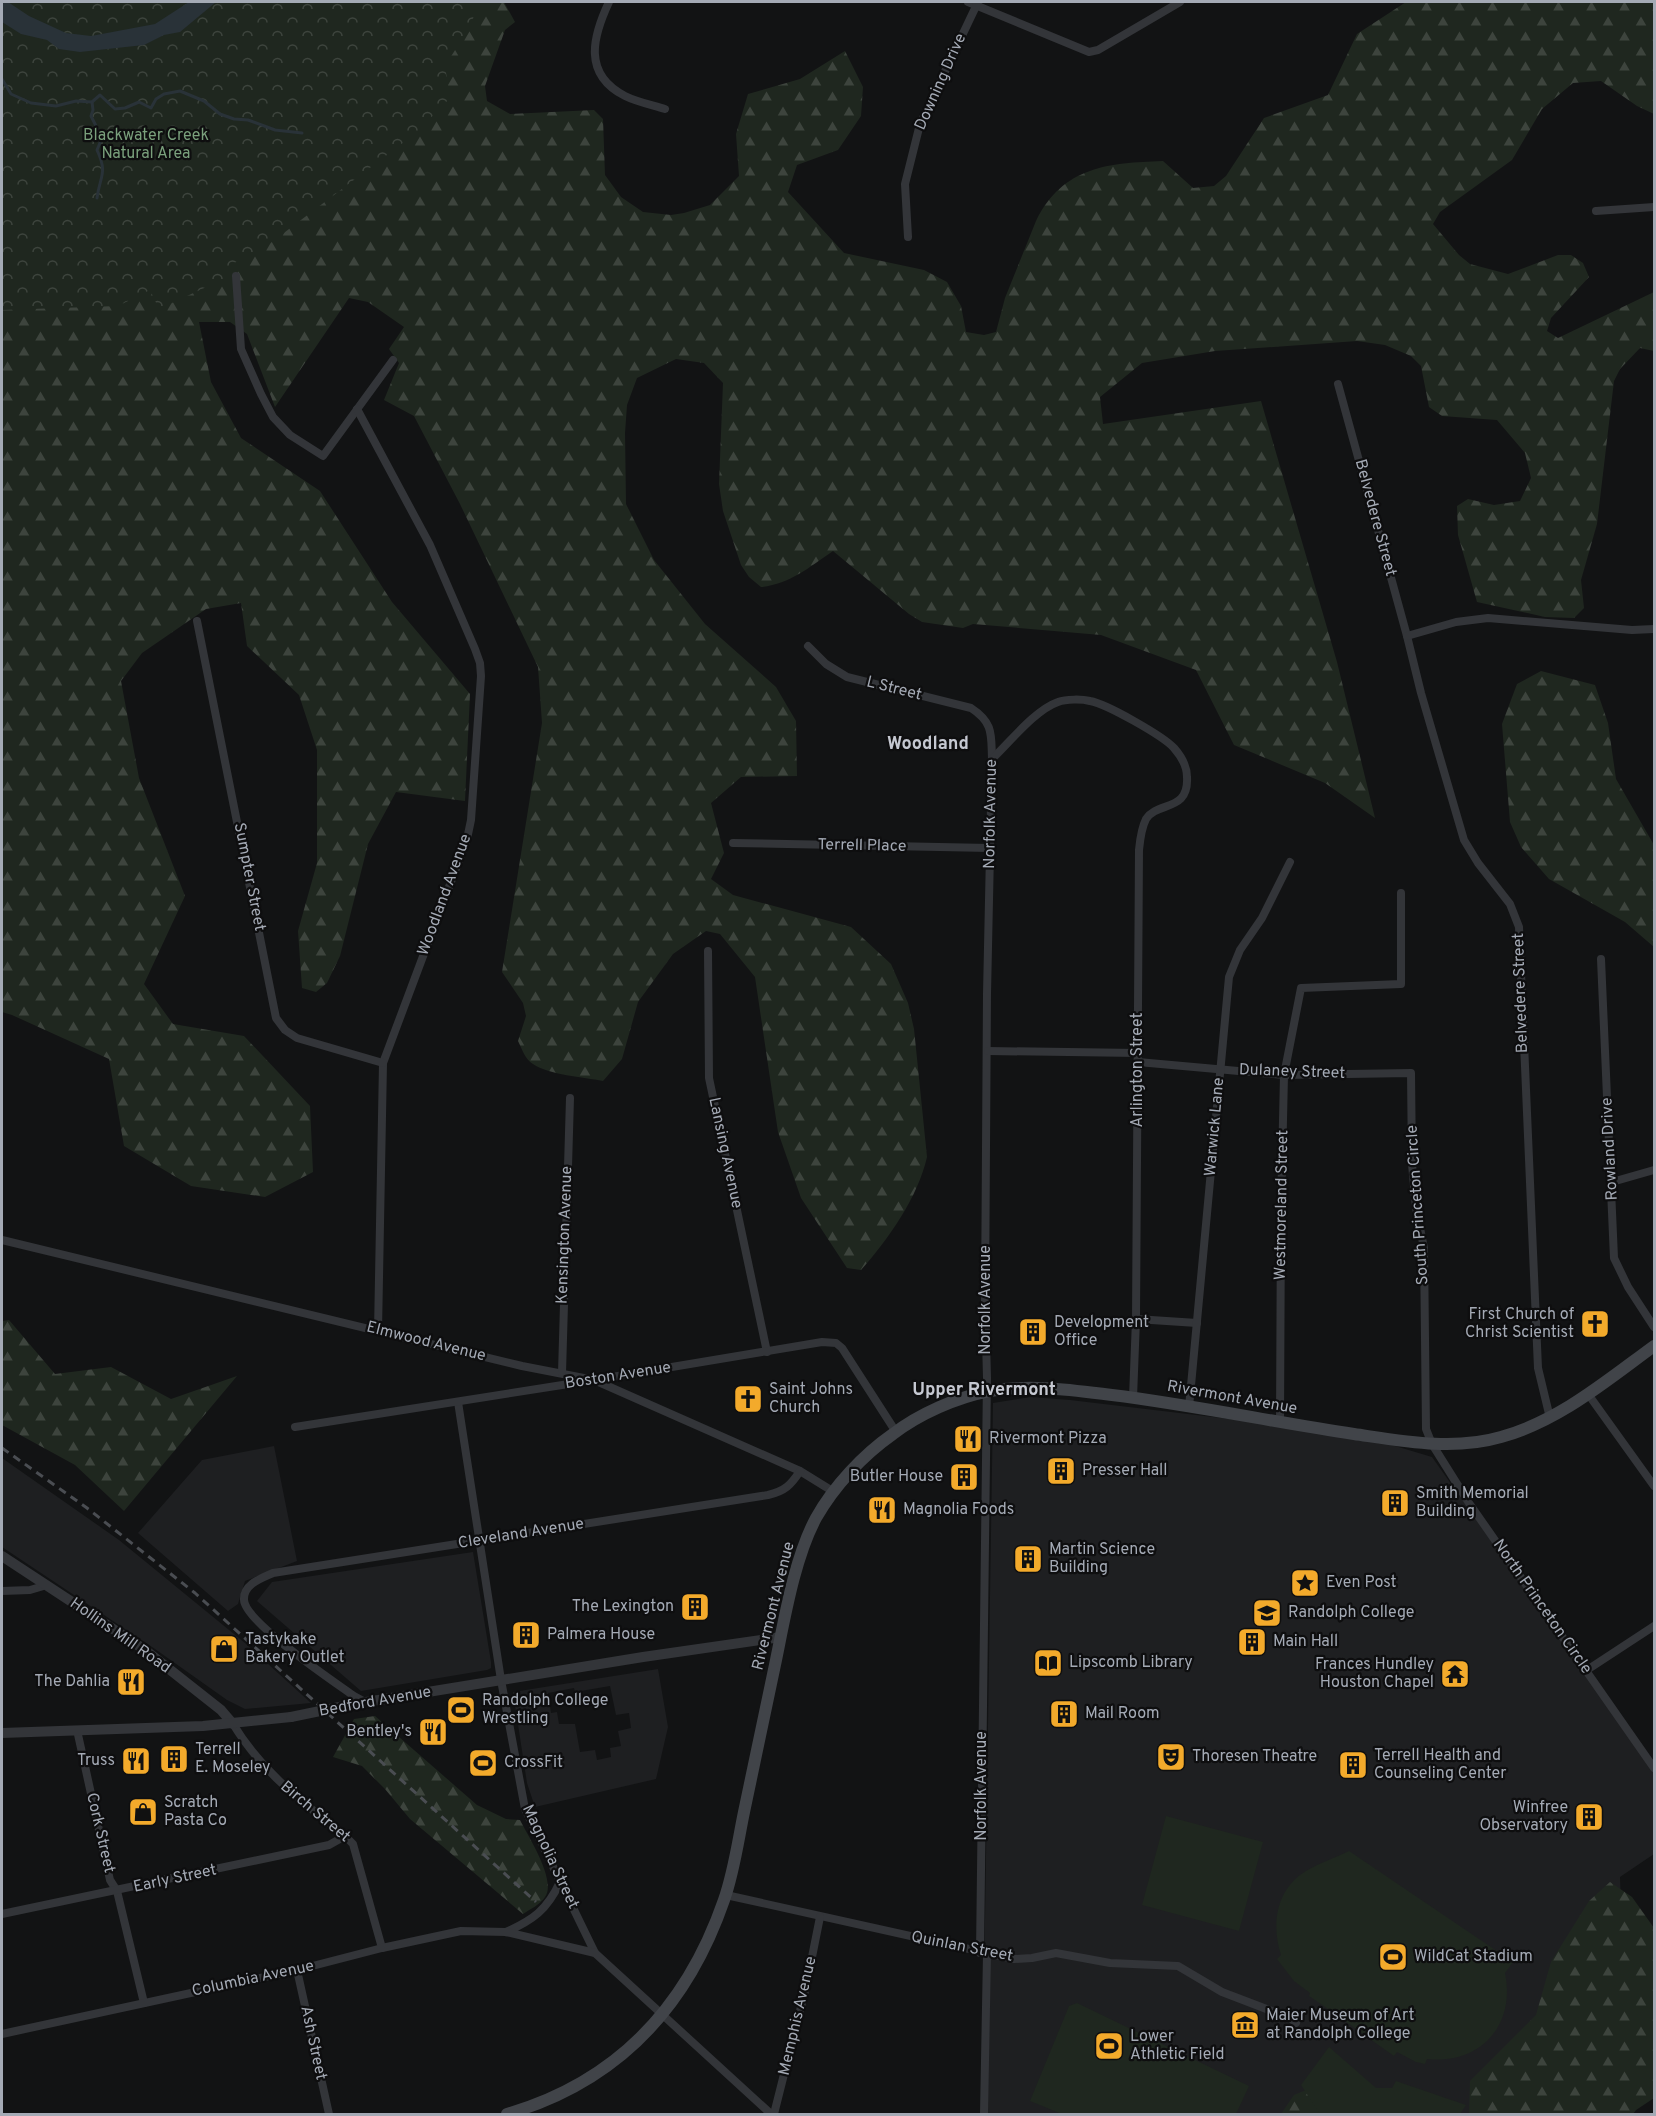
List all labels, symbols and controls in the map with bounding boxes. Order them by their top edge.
street label: Downing Drive [911,30,971,134]
park label: Blackwater Creek Natural Area [83,126,209,164]
street label: Belvedere Street [1350,457,1400,579]
street label: L Street [864,672,924,706]
district label: Woodland [887,733,969,756]
street label: Norfolk Avenue [980,759,1002,869]
street label: Sumpter Street [229,821,269,933]
street label: Woodland Avenue [414,831,476,959]
street label: Terrell Place [817,835,907,857]
street label: Belvedere Street [1509,932,1533,1054]
street label: Arlington Street [1128,1012,1148,1128]
street label: Dulaney Street [1238,1060,1346,1084]
street label: Warwick Lane [1201,1077,1229,1177]
street label: Lansing Avenue [703,1096,747,1210]
street label: Rowland Drive [1597,1097,1623,1201]
street label: South Princeton Circle [1402,1124,1434,1286]
street label: Westmoreland Street [1271,1130,1293,1280]
street label: Kensington Avenue [553,1166,577,1304]
street label: Norfolk Avenue [976,1245,996,1355]
place label: First Church of Christ Scientist [1465,1305,1575,1343]
church icon: First Church of Christ Scientist [1579,1308,1611,1340]
place label: Development Office [1054,1313,1149,1351]
building icon: Development Office [1017,1316,1049,1348]
street label: Elmwood Avenue [364,1317,488,1367]
street label: Boston Avenue [564,1358,672,1394]
street label: Rivermont Avenue [1165,1377,1299,1419]
district label: Upper Rivermont [912,1379,1056,1402]
place label: Saint Johns Church [769,1380,853,1418]
church icon: Saint Johns Church [732,1383,764,1415]
restaurant icon: Rivermont Pizza [952,1423,984,1455]
place label: Rivermont Pizza [989,1429,1107,1449]
building icon: Presser Hall [1045,1455,1077,1487]
building icon: Butler House [948,1461,980,1493]
place label: Presser Hall [1082,1461,1167,1481]
place label: Butler House [850,1467,943,1487]
place label: Smith Memorial Building [1416,1484,1529,1522]
building icon: Smith Memorial Building [1379,1487,1411,1519]
restaurant icon: Magnolia Foods [866,1494,898,1526]
place label: Magnolia Foods [903,1500,1014,1520]
street label: Cleveland Avenue [457,1514,585,1554]
street label: North Princeton Circle [1488,1536,1596,1678]
street label: Rivermont Avenue [748,1540,800,1672]
place label: Martin Science Building [1049,1540,1155,1578]
building icon: Martin Science Building [1012,1543,1044,1575]
place icon: Even Post [1289,1567,1321,1599]
place label: Even Post [1326,1573,1397,1593]
building icon: The Lexington [679,1591,711,1623]
street label: Hollins Mill Road [66,1594,174,1678]
place label: The Lexington [572,1597,674,1617]
school or university icon: Randolph College [1251,1597,1283,1629]
place label: Randolph College [1288,1603,1414,1623]
building icon: Palmera House [510,1619,542,1651]
place label: Palmera House [547,1625,655,1645]
building icon: Main Hall [1236,1626,1268,1658]
place label: Tastykake Bakery Outlet [245,1630,345,1668]
place label: Main Hall [1273,1632,1338,1652]
shop icon: Tastykake Bakery Outlet [208,1633,240,1665]
library icon: Lipscomb Library [1032,1647,1064,1679]
place label: Lipscomb Library [1069,1653,1193,1673]
place label: Frances Hundley Houston Chapel [1315,1655,1434,1693]
temple icon: Frances Hundley Houston Chapel [1439,1658,1471,1690]
restaurant icon: The Dahlia [115,1666,147,1698]
place label: The Dahlia [34,1672,110,1692]
street label: Bedford Avenue [317,1682,433,1722]
place label: Randolph College Wrestling [482,1691,608,1729]
sports icon: Randolph College Wrestling [445,1694,477,1726]
building icon: Mail Room [1048,1698,1080,1730]
place label: Mail Room [1085,1704,1160,1724]
restaurant icon: Bentley's [417,1716,449,1748]
place label: Bentley's [346,1722,412,1742]
street label: Norfolk Avenue [972,1731,992,1841]
place label: Terrell E. Moseley [195,1740,271,1778]
theatre icon: Thoresen Theatre [1155,1741,1187,1773]
building icon: Terrell E. Moseley [158,1743,190,1775]
restaurant icon: Truss [120,1745,152,1777]
place label: Terrell Health and Counseling Center [1374,1746,1507,1784]
sports icon: CrossFit [467,1747,499,1779]
place label: Thoresen Theatre [1192,1747,1317,1767]
building icon: Terrell Health and Counseling Center [1337,1749,1369,1781]
place label: Truss [77,1751,115,1771]
place label: CrossFit [504,1753,563,1773]
street label: Birch Street [276,1777,354,1847]
street label: Cork Street [81,1791,119,1875]
place label: Scratch Pasta Co [164,1793,227,1831]
shop icon: Scratch Pasta Co [127,1796,159,1828]
place label: Winfree Observatory [1479,1798,1568,1836]
building icon: Winfree Observatory [1573,1801,1605,1833]
street label: Magnolia Street [517,1802,583,1912]
street label: Early Street [131,1860,219,1898]
street label: Quinlan Street [909,1927,1015,1967]
sports icon: WildCat Stadium [1377,1941,1409,1973]
place label: WildCat Stadium [1414,1947,1533,1967]
street label: Memphis Avenue [775,1954,821,2078]
street label: Columbia Avenue [190,1956,316,2002]
street label: Ash Street [295,2004,331,2082]
place label: Maier Museum of Art at Randolph College [1266,2006,1414,2044]
museum icon: Maier Museum of Art at Randolph College [1229,2009,1261,2041]
place label: Lower Athletic Field [1130,2027,1224,2065]
sports icon: Lower Athletic Field [1093,2030,1125,2062]

